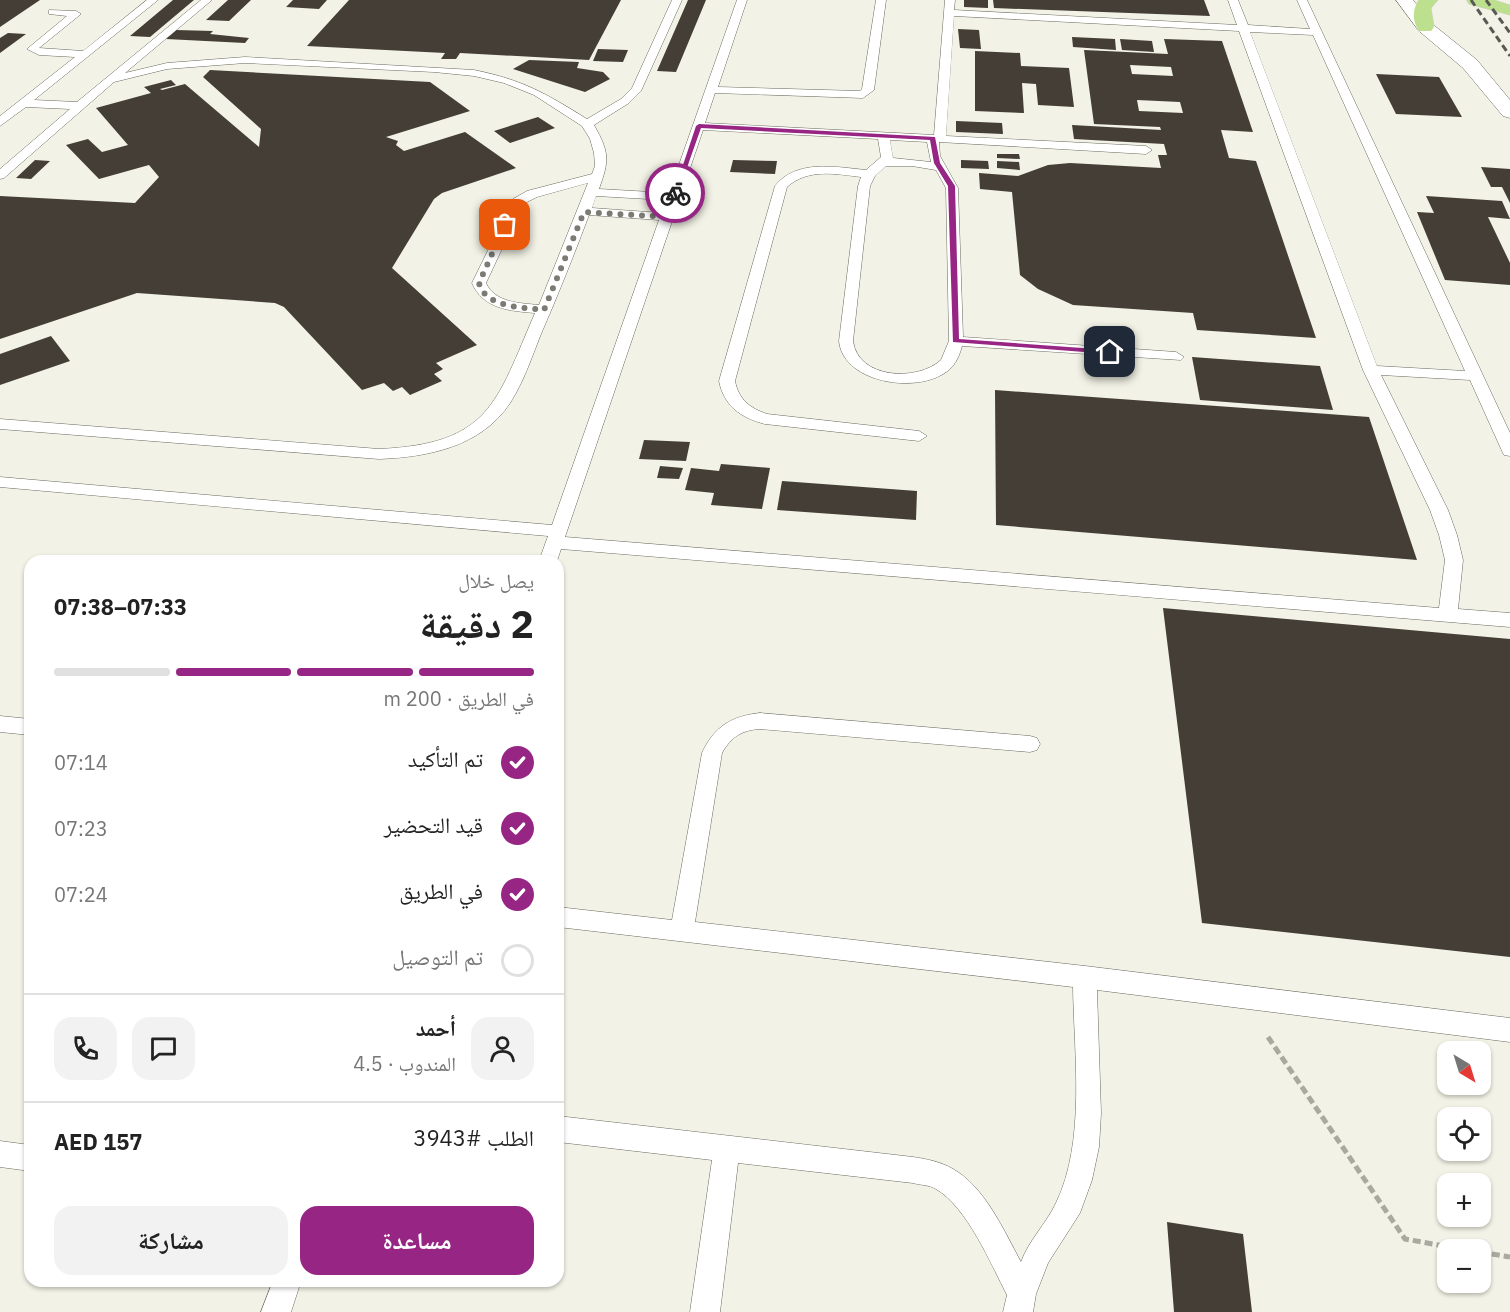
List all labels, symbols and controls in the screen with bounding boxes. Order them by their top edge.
courier [645,163,705,223]
icon: bike [659,177,692,210]
pin [479,199,530,250]
icon: bag [488,208,521,241]
pin [1084,326,1135,377]
icon: home [1093,335,1126,368]
text: يصل خلال [458,567,534,594]
text: 07:33–07:38 [54,592,187,621]
text: 2 دقيقة [419,598,534,649]
text: في الطريق · 200 m [384,685,534,712]
text: تم التأكيد [408,744,483,773]
icon: check [501,746,534,779]
text: 07:14 [54,749,108,776]
text: قيد التحضير [384,810,483,839]
icon: check [501,812,534,845]
text: 07:23 [54,815,108,842]
text: في الطريق [399,876,483,905]
icon: check [501,878,534,911]
text: 07:24 [54,881,108,908]
text: تم التوصيل [392,942,483,971]
text: أحمد [416,1013,456,1042]
button: phone [54,1017,117,1080]
button: chat [132,1017,195,1080]
button: person [471,1017,534,1080]
north arrow [1437,1041,1491,1095]
map controls [1437,1041,1491,1293]
text: المندوب · 4.5 [353,1050,456,1077]
button: locate [1437,1107,1491,1161]
text: الطلب #3943 [413,1123,534,1152]
text: AED 157 [54,1127,143,1156]
button: + [1437,1173,1491,1227]
button: مشاركة [54,1206,288,1275]
button: مساعدة [300,1206,534,1275]
button: − [1437,1239,1491,1293]

